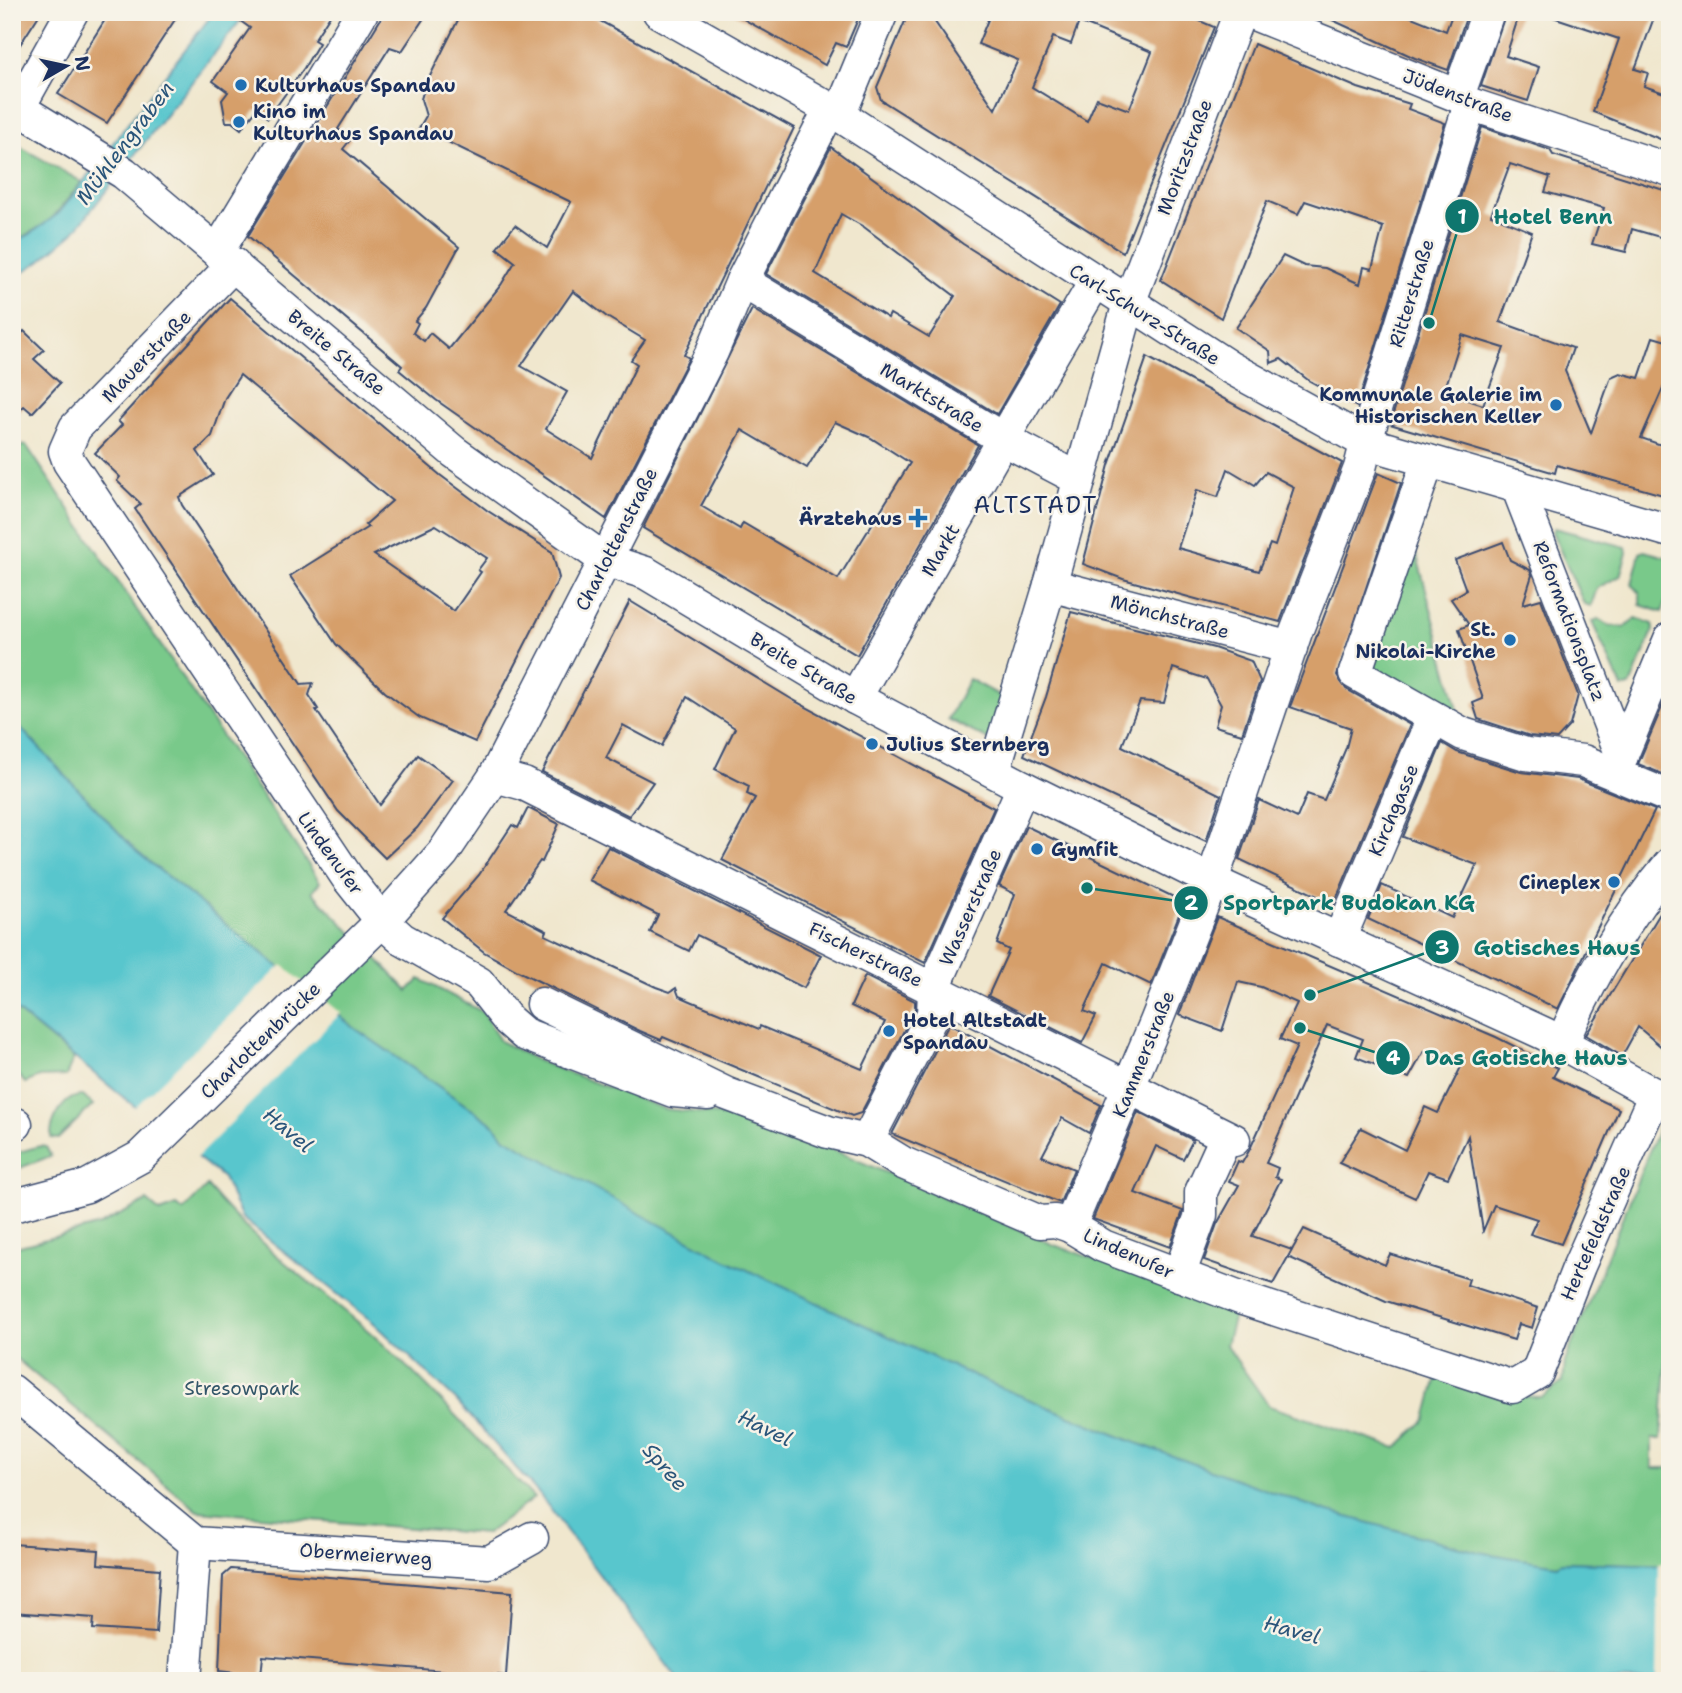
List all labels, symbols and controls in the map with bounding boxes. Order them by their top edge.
north arrow [32,32,102,102]
text: N [69,54,96,73]
street label: Jüdenstraße [1399,63,1517,128]
place label: Kulturhaus Spandau [255,73,456,98]
water label: Mühlengraben [69,76,181,210]
marker: Kulturhaus Spandau [233,77,249,93]
street label: Moritzstraße [1151,96,1218,219]
place label: Kino im Kulturhaus Spandau [253,99,454,146]
marker: Kino im Kulturhaus Spandau [231,114,247,130]
callout: Hotel Benn [1444,195,1626,237]
text: 1 [1457,203,1467,231]
text: Hotel Benn [1493,203,1613,231]
street label: Ritterstraße [1383,236,1440,351]
street label: Carl-Schurz-Straße [1065,258,1225,371]
street label: Breite Straße [282,304,391,401]
street label: Mauerstraße [96,305,197,408]
street label: Marktstraße [875,357,988,438]
place label: Kommunale Galerie im Historischen Keller [1319,382,1542,429]
marker: Kommunale Galerie im Historischen Keller [1548,397,1564,413]
street label: Charlottenstraße [570,463,663,615]
district label: ALTSTADT [974,490,1098,520]
place label: Ärztehaus [799,506,902,531]
marker: Ärztehaus [908,508,928,528]
street label: Markt [915,519,965,581]
street label: Reformationsplatz [1527,538,1612,705]
street label: Mönchstraße [1108,589,1232,644]
place label: St. Nikolai-Kirche [1355,617,1496,664]
street label: Breite Straße [745,627,862,710]
marker: St. Nikolai-Kirche [1502,632,1518,648]
place label: Julius Sternberg [886,732,1049,757]
marker: Julius Sternberg [864,736,880,752]
street label: Kirchgasse [1363,760,1424,860]
street label: Lindenufer [292,807,369,900]
place label: Gymfit [1051,837,1118,862]
marker: Gymfit [1029,841,1045,857]
street label: Wasserstraße [933,845,1007,970]
place label: Cineplex [1519,870,1600,895]
marker: Cineplex [1606,874,1622,890]
callout: Sportpark Budokan KG [1174,882,1489,924]
text: 2 [1184,889,1199,917]
text: Sportpark Budokan KG [1223,889,1475,917]
street label: Fischerstraße [805,916,927,993]
callout: Gotisches Haus [1425,926,1655,968]
text: 3 [1435,934,1449,962]
text: Gotisches Haus [1473,934,1641,962]
street label: Charlottenbrücke [195,976,326,1104]
street label: Kammerstraße [1107,987,1180,1121]
place label: Hotel Altstadt Spandau [903,1008,1047,1055]
marker: Hotel Altstadt Spandau [881,1023,897,1039]
callout: Das Gotische Haus [1376,1037,1642,1079]
text: 4 [1386,1044,1401,1072]
text: Das Gotische Haus [1425,1044,1627,1072]
water label: Havel [257,1101,319,1159]
street label: Hertefeldstraße [1555,1162,1636,1304]
street label: Lindenufer [1079,1222,1178,1285]
park label: Stresowpark [184,1376,300,1401]
water label: Havel [733,1403,797,1453]
water label: Spree [636,1437,694,1497]
street label: Obermeierweg [299,1537,433,1572]
water label: Havel [1261,1609,1323,1651]

